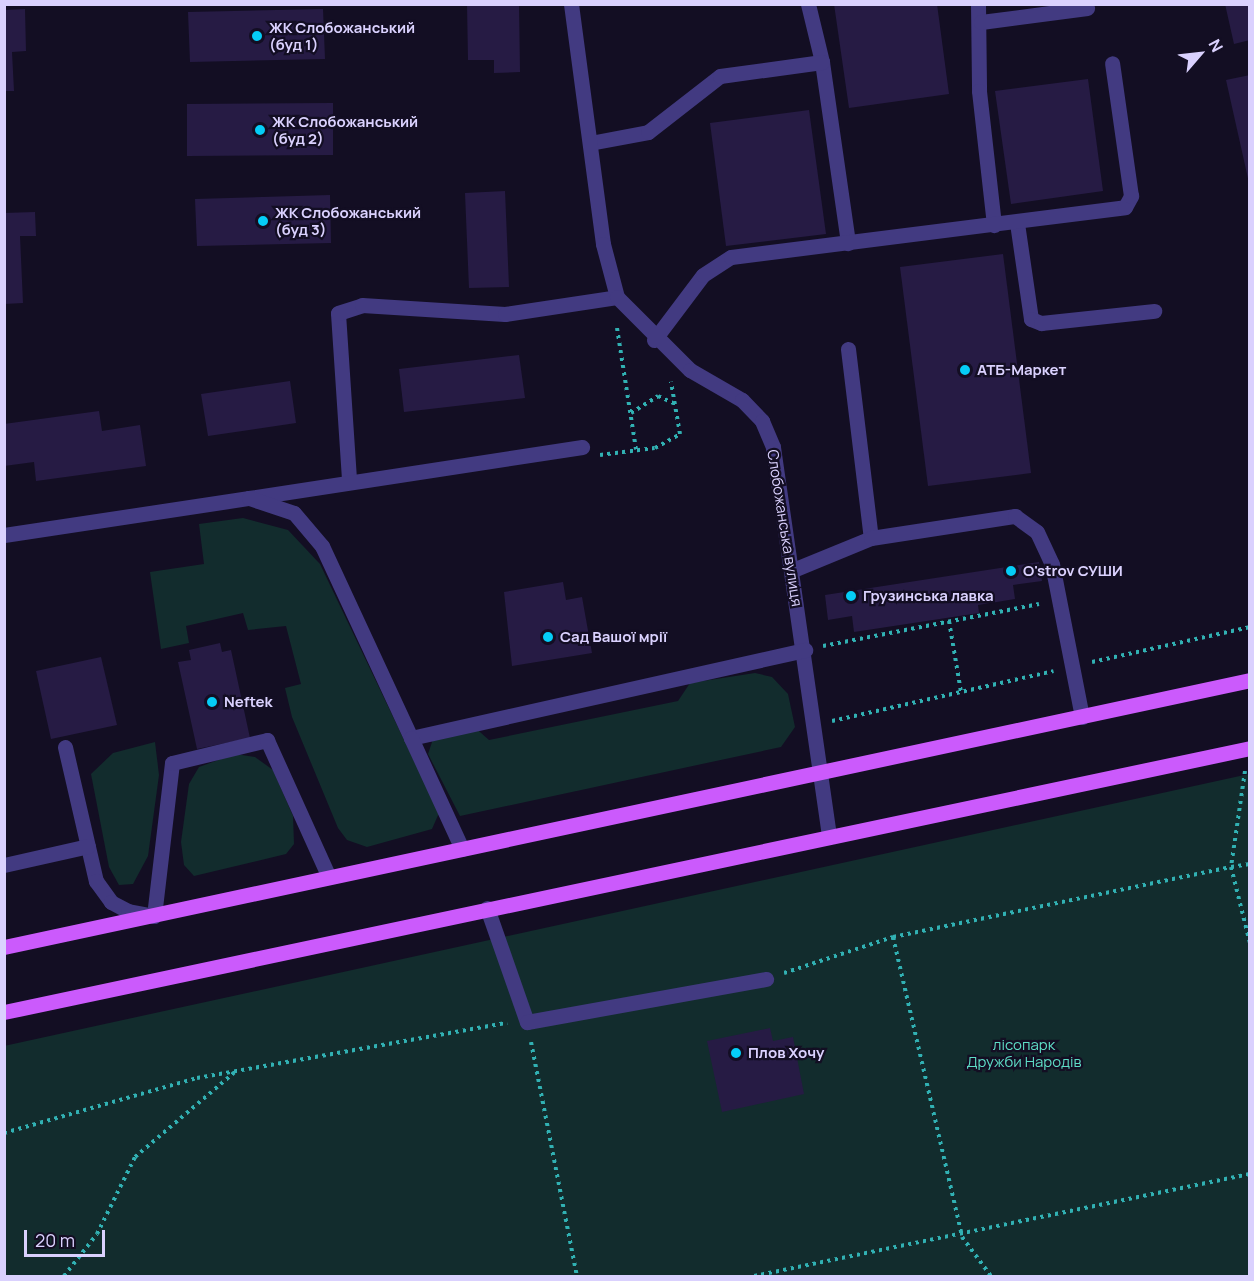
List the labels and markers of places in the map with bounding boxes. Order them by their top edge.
place label: ЖК Слобожанський (буд 1) [269,18,415,53]
marker: ЖК Слобожанський (буд 1) [250,29,264,43]
place label: ЖК Слобожанський (буд 2) [272,112,418,147]
marker: ЖК Слобожанський (буд 2) [253,123,267,137]
place label: ЖК Слобожанський (буд 3) [275,203,421,238]
marker: ЖК Слобожанський (буд 3) [256,214,270,228]
place label: АТБ-Маркет [977,361,1066,379]
marker: АТБ-Маркет [958,363,972,377]
place label: O'strov СУШИ [1023,562,1123,580]
marker: O'strov СУШИ [1004,564,1018,578]
place label: Грузинська лавка [863,587,994,605]
marker: Грузинська лавка [844,589,858,603]
place label: Сад Вашої мрії [560,628,667,646]
marker: Сад Вашої мрії [541,630,555,644]
place label: Neftek [224,693,273,711]
marker: Neftek [205,695,219,709]
place label: Плов Хочу [748,1044,824,1062]
marker: Плов Хочу [729,1046,743,1060]

